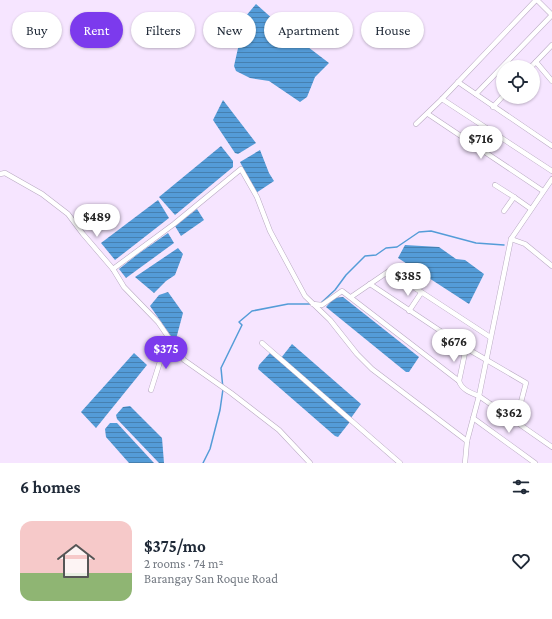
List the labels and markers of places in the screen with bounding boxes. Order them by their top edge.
pin: $716 [457,126,505,160]
pin: $489 [73,204,121,238]
pin: $385 [384,263,432,297]
pin: $676 [430,329,478,363]
pin: $375 [142,336,190,370]
pin: $362 [485,400,533,434]

